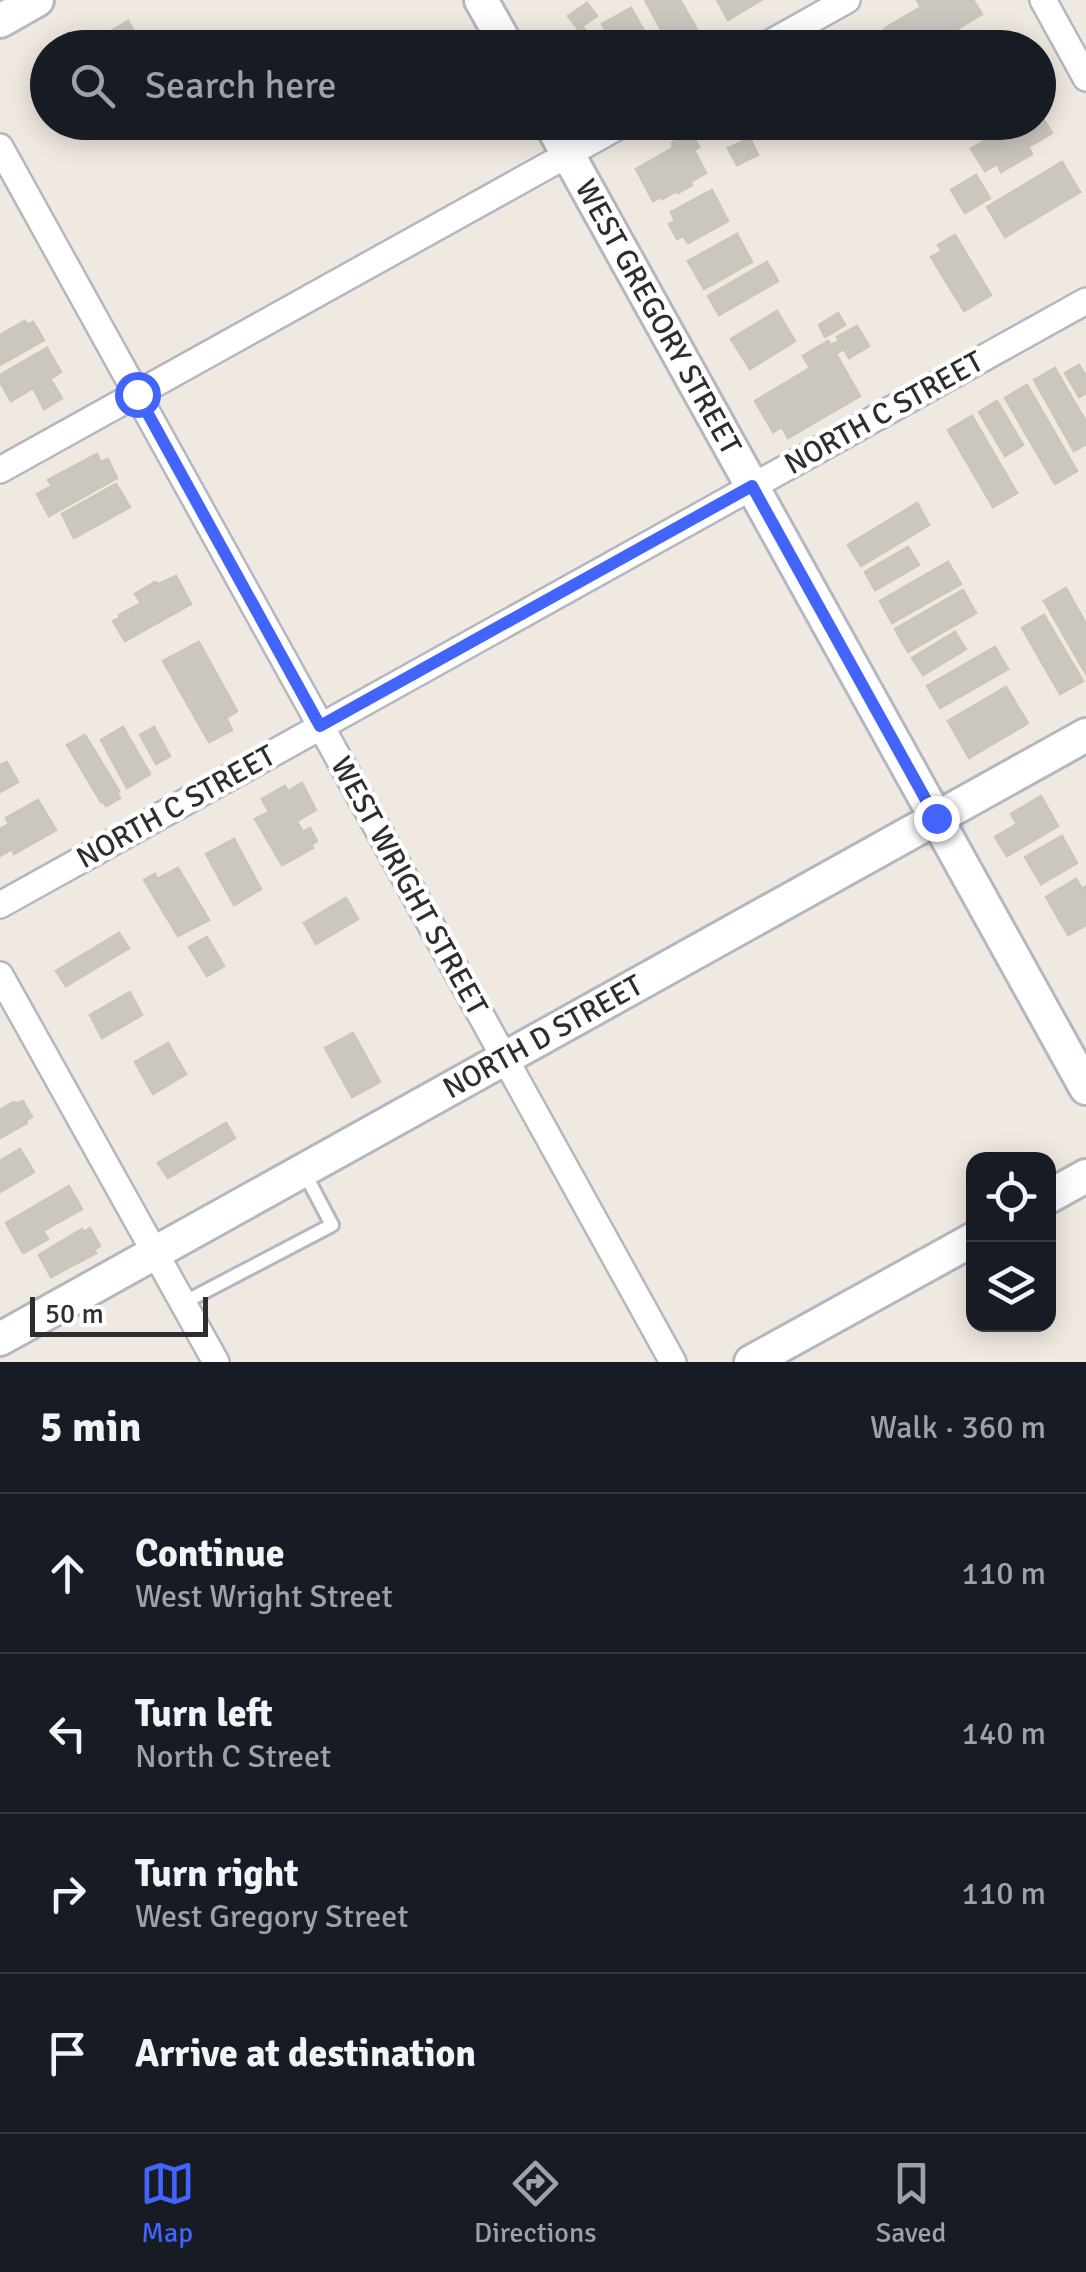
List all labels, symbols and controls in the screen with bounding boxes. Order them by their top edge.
search box [30,30,1056,140]
icon: search [65,58,120,113]
text: Search here [145,62,337,109]
street label: WEST GREGORY STREET [567,173,749,461]
street label: NORTH C STREET [778,343,990,483]
route start [115,372,161,418]
street label: NORTH C STREET [70,737,282,877]
street label: WEST WRIGHT STREET [322,750,496,1022]
route end [914,796,960,842]
street label: NORTH D STREET [437,967,650,1107]
map controls [966,1152,1056,1332]
button: locate [966,1152,1056,1242]
button: layers [966,1242,1056,1332]
scale bar [30,1292,208,1336]
text: 50 m [45,1297,104,1331]
text: 5 min [40,1402,141,1453]
text: Walk · 360 m [870,1408,1046,1447]
text: Continue [135,1530,285,1577]
icon: ahead [40,1546,95,1601]
text: 110 m [962,1554,1046,1593]
text: West Wright Street [135,1577,393,1616]
text: Turn left [135,1690,273,1737]
icon: left [40,1706,95,1761]
text: 140 m [962,1714,1046,1753]
text: North C Street [135,1737,331,1776]
text: Turn right [135,1850,299,1897]
icon: right [40,1866,95,1921]
text: 110 m [962,1874,1046,1913]
text: West Gregory Street [135,1897,408,1936]
icon: arrive [40,2026,95,2081]
text: Arrive at destination [135,2030,476,2077]
tab: Map [140,2156,195,2250]
tab: Directions [474,2156,596,2250]
tab: Saved [876,2156,946,2250]

